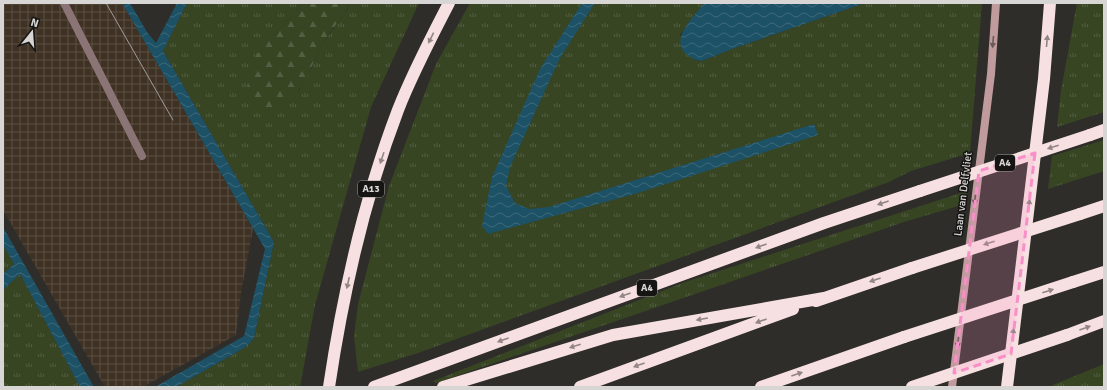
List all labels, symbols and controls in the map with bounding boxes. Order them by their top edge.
north arrow [12,12,52,52]
text: N [29,16,40,30]
one-way arrow [428,32,434,44]
one-way arrow [1044,35,1051,47]
one-way arrow [990,36,997,48]
one-way arrow [1047,144,1059,150]
street label: Laan van Delfvliet [951,151,975,237]
one-way arrow [379,152,385,164]
road number: A4 [995,155,1015,171]
road number: A13 [358,181,384,197]
one-way arrow [972,193,978,205]
one-way arrow [1026,199,1032,211]
one-way arrow [877,200,889,206]
one-way arrow [983,240,995,246]
one-way arrow [754,243,766,249]
one-way arrow [344,277,350,289]
one-way arrow [869,277,881,283]
road number: A4 [637,280,657,296]
one-way arrow [1042,287,1054,293]
one-way arrow [619,293,631,299]
one-way arrow [696,317,709,323]
one-way arrow [754,318,766,324]
one-way arrow [1080,325,1092,331]
one-way arrow [1010,328,1017,340]
one-way arrow [954,336,961,348]
one-way arrow [497,337,509,343]
one-way arrow [569,343,581,349]
one-way arrow [632,363,644,369]
one-way arrow [792,371,804,377]

